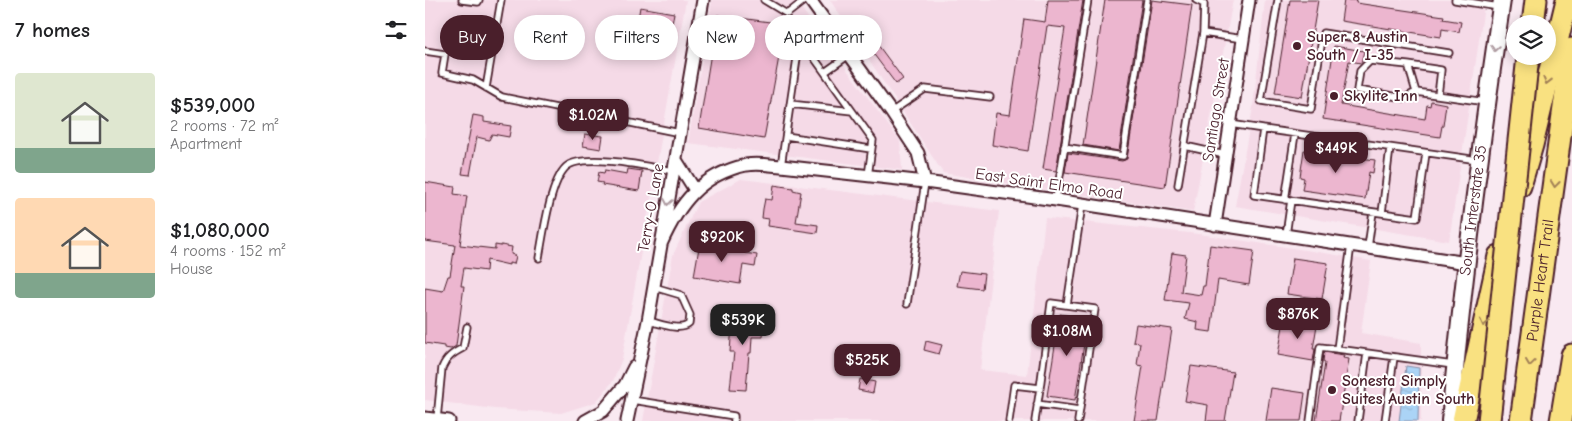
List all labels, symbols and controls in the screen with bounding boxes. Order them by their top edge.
chip: Buy [440,15,504,60]
chip: Rent [514,15,585,60]
chip: Filters [595,15,678,60]
chip: New [688,15,755,60]
chip: Apartment [765,15,882,60]
map controls [1506,15,1556,65]
button: layers [1506,15,1556,65]
icon: filters [382,16,410,44]
text: 7 homes [15,18,90,42]
place label: Super 8 Austin South / I-35 [1307,28,1408,64]
marker: Super 8 Austin South / I-35 [1291,40,1303,52]
one-way arrow [1490,44,1500,53]
street label: Santiago Street [1199,56,1233,163]
one-way arrow [1542,77,1553,86]
place label: Skylite Inn [1344,87,1418,105]
marker: Skylite Inn [1328,90,1340,102]
icon: home [55,93,115,153]
text: $539,000 [170,93,255,117]
pin: $1.02M [552,98,634,141]
text: $1.02M [569,106,617,124]
text: 2 rooms · 72 m² [170,117,279,135]
pin: $449K [1301,132,1371,174]
text: Apartment [170,135,242,153]
text: $449K [1315,139,1357,157]
street label: South Interstate 35 [1456,144,1490,276]
street label: Terry-O Lane [634,162,668,254]
street label: East Saint Elmo Road [974,165,1124,203]
one-way arrow [1550,180,1560,189]
one-way arrow [664,198,674,207]
icon: home [55,218,115,278]
text: $1,080,000 [170,218,270,242]
street label: Purple Heart Trail [1523,218,1558,342]
pin: $920K [687,220,757,263]
text: $920K [700,228,744,246]
text: 4 rooms · 152 m² [170,242,285,260]
text: House [170,260,213,278]
pin: $876K [1263,298,1333,340]
pin: $539K [708,304,778,346]
text: $876K [1277,305,1319,323]
text: $539K [721,311,765,329]
pin: $1.08M [1026,314,1108,357]
one-way arrow [1479,319,1490,328]
text: $1.08M [1042,322,1092,340]
pin: $525K [832,344,902,386]
text: $525K [845,351,889,369]
one-way arrow [1525,359,1536,367]
place label: Sonesta Simply Suites Austin South [1342,372,1475,408]
marker: Sonesta Simply Suites Austin South [1326,384,1338,396]

